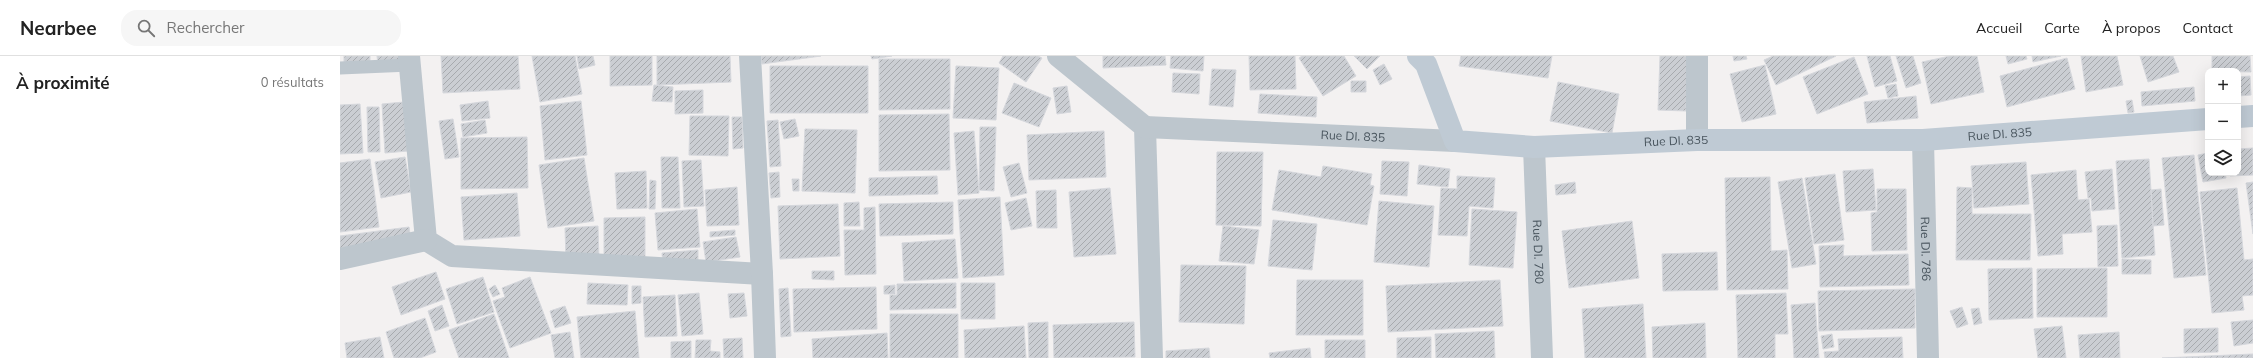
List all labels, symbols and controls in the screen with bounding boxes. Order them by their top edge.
search box [121,10,401,46]
text: Nearbee [20,16,97,40]
icon: search [135,17,157,39]
text: Rechercher [167,18,245,37]
text: Accueil [1976,19,2022,37]
text: Carte [2044,19,2080,37]
text: À propos [2102,19,2161,37]
text: Contact [2183,19,2233,37]
map controls [2205,68,2241,176]
button: + [2205,68,2241,104]
text: À proximité [16,72,110,93]
text: 0 résultats [261,74,324,90]
button: − [2205,104,2241,140]
street label: Rue DI. 835 [1967,124,2032,144]
street label: Rue DI. 835 [1320,127,1385,145]
street label: Rue DI. 835 [1643,132,1708,149]
button: layers [2205,140,2241,176]
street label: Rue DI. 786 [1918,217,1934,281]
street label: Rue DI. 780 [1530,219,1547,284]

